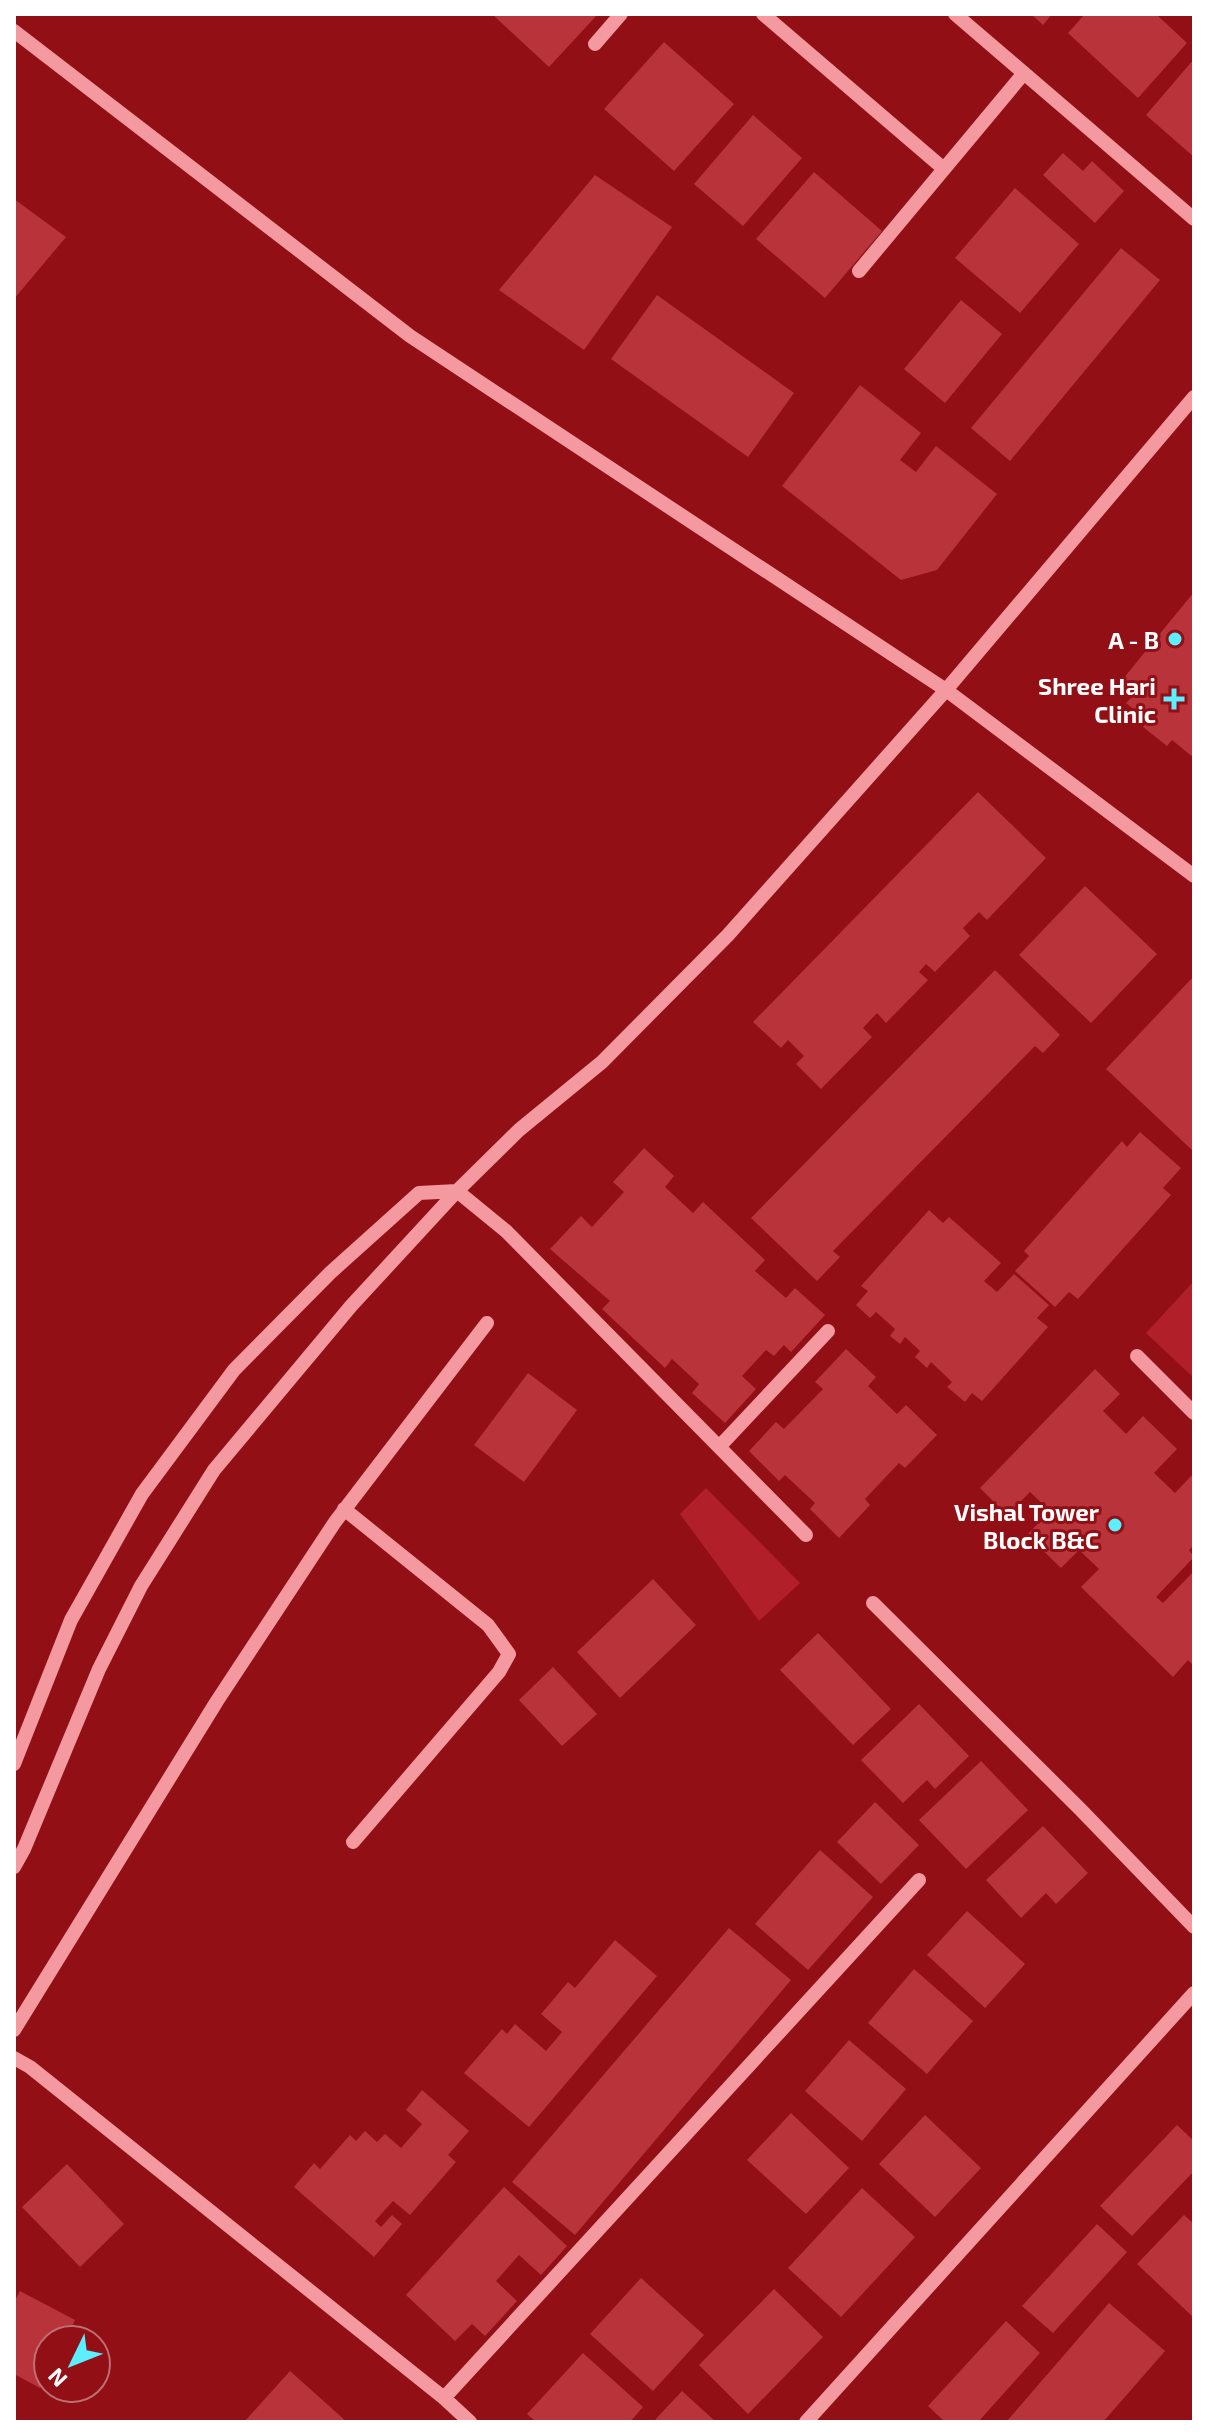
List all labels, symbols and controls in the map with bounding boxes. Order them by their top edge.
place label: A - B [1108,625,1159,654]
marker: A - B [1166,630,1184,648]
place label: Shree Hari Clinic [1038,671,1156,728]
marker: Shree Hari Clinic [1163,688,1185,710]
place label: Vishal Tower Block B&C [954,1497,1100,1554]
marker: Vishal Tower Block B&C [1106,1516,1124,1534]
north arrow [32,2324,112,2404]
text: N [42,2364,72,2393]

